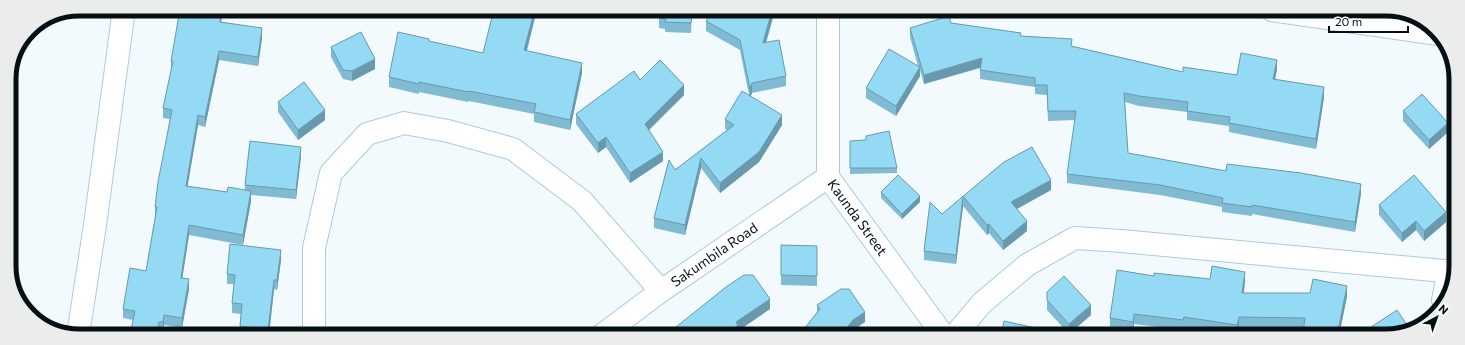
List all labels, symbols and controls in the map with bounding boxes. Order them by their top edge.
scale bar [1329,8,1408,34]
text: 20 m [1335,14,1362,28]
street label: Kaunda Street [824,176,891,259]
street label: Sakumbila Road [667,219,761,290]
north arrow [1417,297,1457,337]
text: N [1437,301,1451,317]

